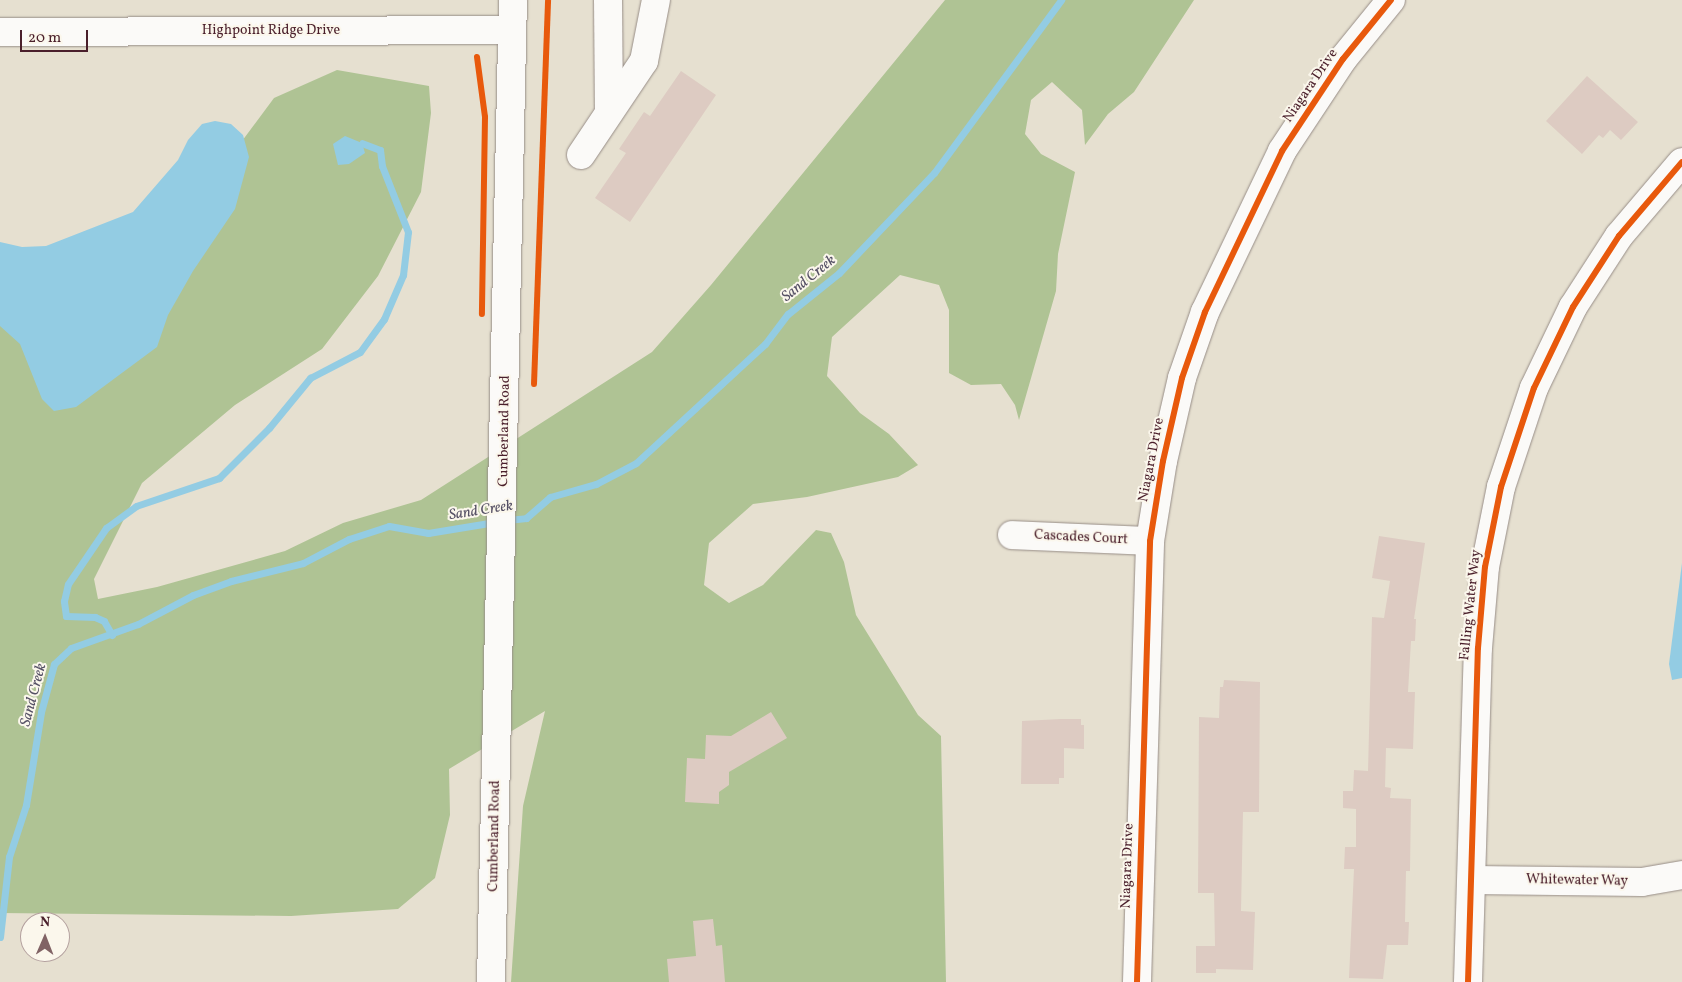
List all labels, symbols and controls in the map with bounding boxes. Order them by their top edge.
scale bar [22,20,90,52]
street label: Highpoint Ridge Drive [202,23,340,39]
text: 20 m [28,28,61,49]
street label: Niagara Drive [1280,46,1342,126]
water label: Sand Creek [778,252,840,306]
street label: Cumberland Road [496,375,514,487]
street label: Niagara Drive [1136,416,1168,504]
water label: Sand Creek [448,497,514,525]
street label: Cascades Court [1034,527,1128,549]
street label: Falling Water Way [1457,548,1485,662]
water label: Sand Creek [17,662,51,728]
street label: Cumberland Road [486,780,504,892]
street label: Niagara Drive [1118,823,1138,909]
street label: Whitewater Way [1526,872,1628,890]
north arrow [20,912,70,962]
text: N [40,913,50,932]

